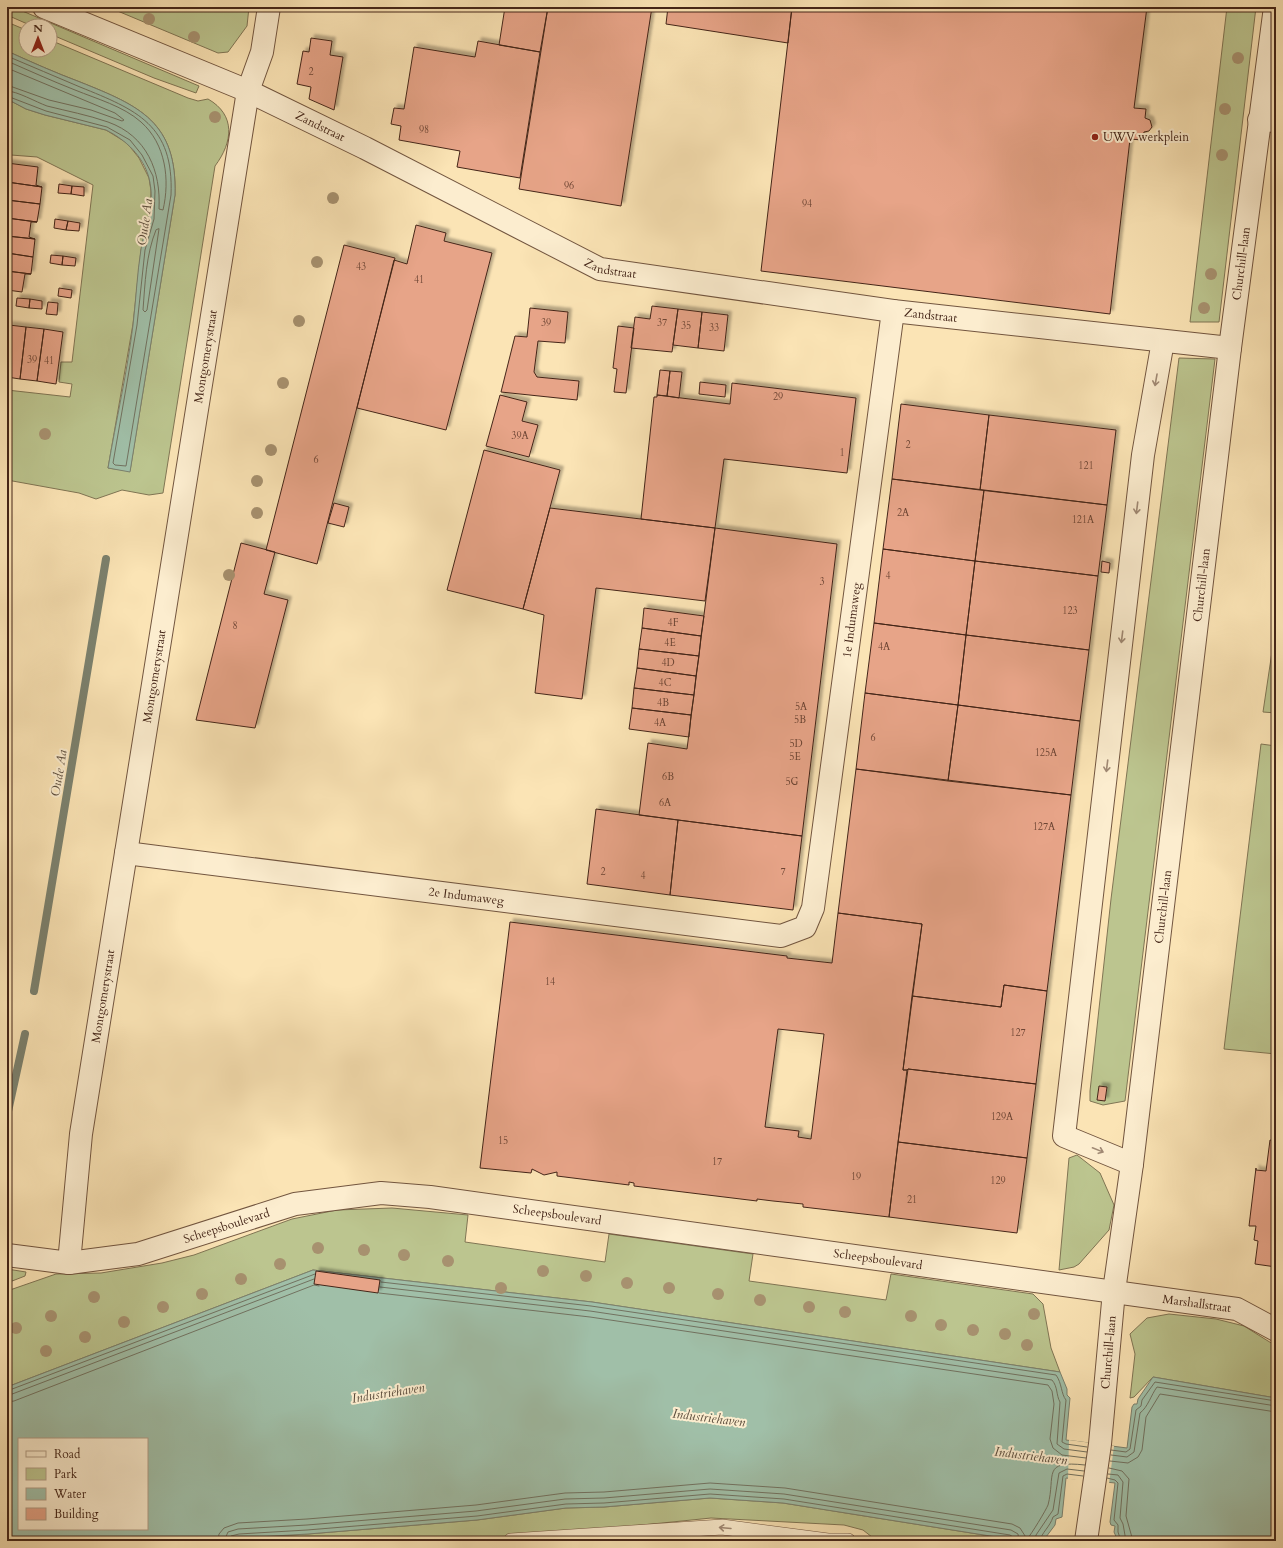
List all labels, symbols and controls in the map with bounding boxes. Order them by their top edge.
north arrow [18,18,58,58]
text: N [33,21,43,36]
house number: 2 [308,65,314,79]
street label: Zandstraat [293,107,348,145]
house number: 98 [419,123,429,137]
place label: UWV werkplein [1103,129,1189,145]
marker: UWV werkplein [1090,132,1100,142]
house number: 96 [564,179,574,193]
water label: Oude Aa [133,197,157,247]
house number: 94 [802,197,812,211]
street label: Churchill-laan [1228,226,1254,301]
street label: Zandstraat [581,254,638,282]
house number: 43 [356,260,366,274]
house number: 41 [414,273,424,287]
street label: Zandstraat [903,304,958,326]
street label: Montgomerystraat [190,308,221,404]
house number: 39 [541,316,551,330]
house number: 37 [657,316,667,330]
house number: 35 [681,319,691,333]
house number: 33 [709,321,719,335]
house number: 39 [27,353,37,367]
house number: 41 [44,354,54,368]
one-way arrow [1152,373,1160,386]
house number: 29 [773,390,783,404]
house number: 39A [511,429,530,443]
house number: 2 [905,438,911,452]
house number: 1 [839,446,845,460]
house number: 6 [313,453,319,467]
house number: 121 [1078,459,1094,473]
one-way arrow [1133,501,1141,514]
house number: 2A [897,506,910,520]
house number: 121A [1072,513,1095,527]
street label: Churchill-laan [1189,547,1214,623]
house number: 4 [885,569,891,583]
house number: 3 [819,575,825,589]
street label: 1e Indumaweg [839,581,865,659]
house number: 123 [1062,604,1078,618]
house number: 4F [668,616,679,630]
house number: 8 [232,619,238,633]
street label: Montgomerystraat [139,628,170,724]
one-way arrow [1118,630,1126,643]
house number: 4E [664,636,676,650]
house number: 4A [878,640,891,654]
house number: 4D [661,656,675,670]
house number: 4C [659,676,672,690]
house number: 4B [657,696,669,710]
house number: 5A [795,700,808,714]
house number: 5B [794,713,806,727]
house number: 4A [654,716,667,730]
house number: 6 [870,731,876,745]
house number: 5D [789,737,803,751]
house number: 125A [1035,746,1058,760]
water label: Oude Aa [46,748,72,798]
house number: 5E [789,750,801,764]
one-way arrow [1103,759,1111,772]
house number: 6B [662,770,674,784]
house number: 5G [785,775,799,789]
house number: 6A [659,796,672,810]
house number: 127A [1033,820,1056,834]
house number: 2 [600,865,606,879]
house number: 7 [780,865,786,879]
house number: 4 [640,869,646,883]
street label: Churchill-laan [1151,869,1175,944]
street label: 2e Indumaweg [428,883,505,909]
street label: Montgomerystraat [88,948,118,1044]
house number: 14 [545,975,555,989]
house number: 127 [1010,1026,1026,1040]
house number: 129A [991,1110,1014,1124]
house number: 15 [498,1134,508,1148]
one-way arrow [1092,1147,1104,1154]
house number: 17 [712,1155,722,1169]
house number: 19 [851,1170,861,1184]
house number: 129 [990,1174,1006,1188]
house number: 21 [907,1193,917,1207]
street label: Scheepsboulevard [512,1201,603,1229]
street label: Scheepsboulevard [181,1204,272,1247]
street label: Scheepsboulevard [833,1245,924,1273]
street label: Marshallstraat [1162,1291,1232,1316]
street label: Churchill-laan [1097,1315,1120,1390]
water label: Industriehaven [350,1378,427,1408]
water label: Industriehaven [671,1405,747,1431]
legend [18,1438,148,1530]
water label: Industriehaven [993,1443,1069,1469]
text: Road [54,1446,81,1462]
text: Park [54,1466,78,1482]
text: Water [53,1486,87,1502]
text: Building [54,1506,99,1522]
one-way arrow [719,1524,732,1531]

